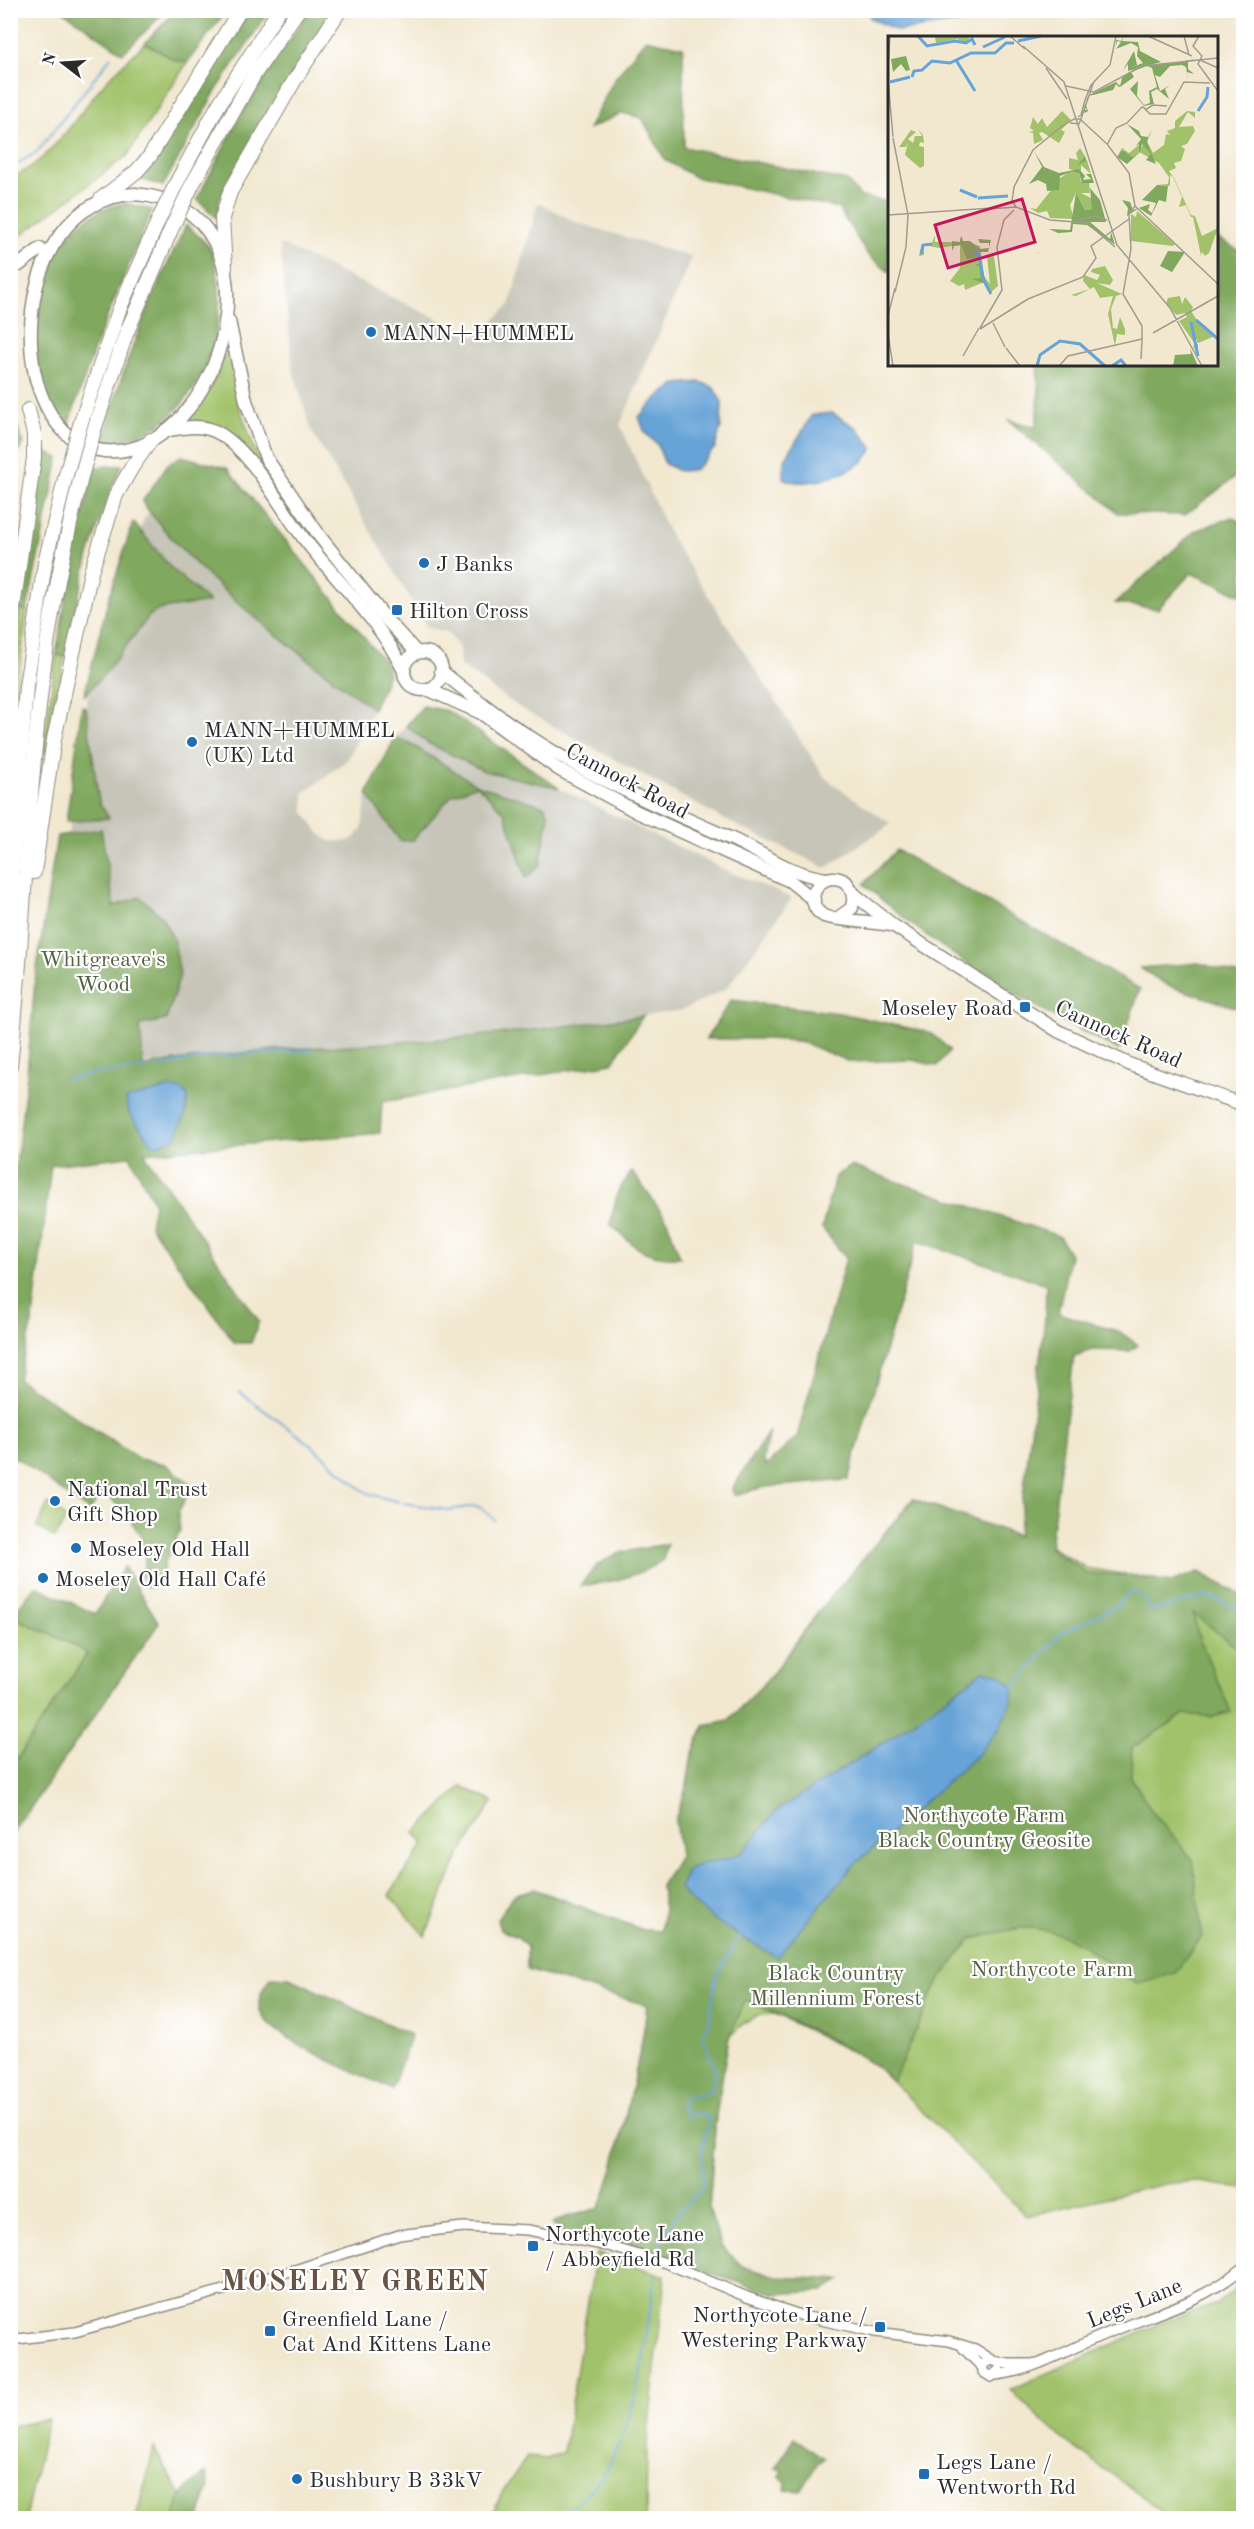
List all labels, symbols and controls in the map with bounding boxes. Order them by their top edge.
north arrow [33,33,93,93]
inset map [888,36,1218,366]
text: N [41,50,60,67]
place label: MANN+HUMMEL [383,323,574,345]
marker: MANN+HUMMEL [364,325,378,339]
place label: J Banks [436,554,513,576]
marker: J Banks [417,556,431,570]
place label: Hilton Cross [409,601,529,623]
marker: Hilton Cross [390,603,404,617]
place label: MANN+HUMMEL (UK) Ltd [204,720,395,767]
marker: MANN+HUMMEL (UK) Ltd [185,735,199,749]
street label: Cannock Road [562,740,692,824]
park label: Whitgreave's Wood [40,949,166,996]
street label: Cannock Road [1051,997,1185,1073]
place label: Moseley Road [881,998,1013,1020]
marker: Moseley Road [1018,1000,1032,1014]
place label: National Trust Gift Shop [67,1479,208,1526]
marker: National Trust Gift Shop [48,1494,62,1508]
place label: Moseley Old Hall [88,1539,250,1561]
marker: Moseley Old Hall [69,1541,83,1555]
place label: Moseley Old Hall Café [55,1569,266,1591]
marker: Moseley Old Hall Café [36,1571,50,1585]
park label: Northycote Farm Black Country Geosite [877,1805,1091,1852]
park label: Northycote Farm [971,1959,1133,1981]
park label: Black Country Millennium Forest [750,1963,922,2010]
place label: Northycote Lane / Abbeyfield Rd [545,2224,704,2271]
marker: Northycote Lane / Abbeyfield Rd [526,2239,540,2253]
district label: MOSELEY GREEN [221,2269,489,2297]
street label: Legs Lane [1084,2275,1185,2333]
place label: Northycote Lane / Westering Parkway [680,2305,868,2352]
place label: Greenfield Lane / Cat And Kittens Lane [282,2309,491,2356]
marker: Northycote Lane / Westering Parkway [873,2320,887,2334]
marker: Greenfield Lane / Cat And Kittens Lane [263,2324,277,2338]
place label: Legs Lane / Wentworth Rd [936,2452,1076,2499]
marker: Legs Lane / Wentworth Rd [917,2467,931,2481]
place label: Bushbury B 33kV [309,2470,483,2492]
marker: Bushbury B 33kV [290,2472,304,2486]

